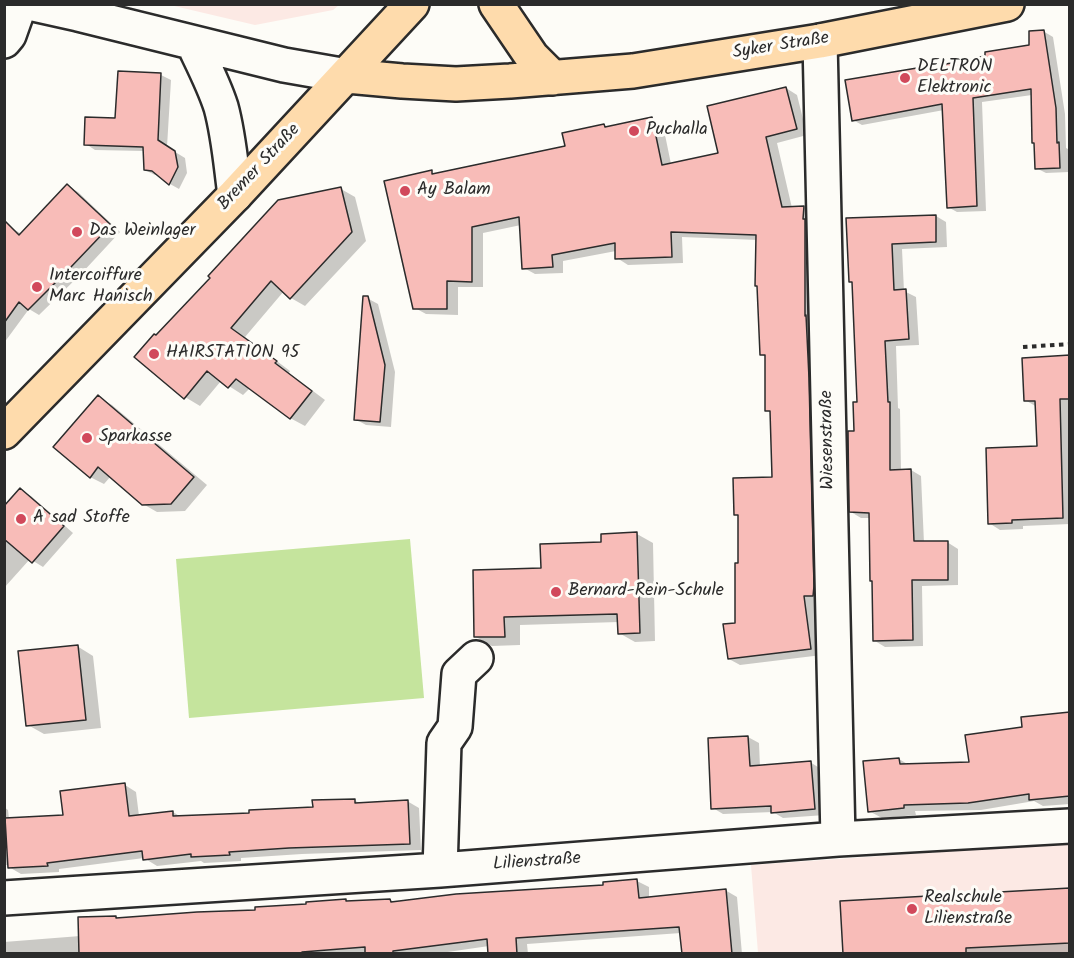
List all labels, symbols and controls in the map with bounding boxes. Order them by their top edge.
street label: Syker Straße [731,29,831,65]
place label: DELTRON Elektronic [917,57,992,100]
marker: DELTRON Elektronic [898,71,912,85]
street label: Bremer Straße [214,120,306,216]
place label: Puchalla [646,120,708,142]
marker: Puchalla [627,124,641,138]
place label: Ay Balam [417,180,491,202]
marker: Ay Balam [398,184,412,198]
place label: Das Weinlager [89,221,195,243]
marker: Das Weinlager [70,225,84,239]
place label: Intercoiffure Marc Hanisch [49,266,153,308]
marker: Intercoiffure Marc Hanisch [30,280,44,294]
place label: HAIRSTATION 95 [166,343,299,365]
marker: HAIRSTATION 95 [147,347,161,361]
street label: Wiesenstraße [817,390,841,490]
place label: Sparkasse [99,427,172,449]
marker: Sparkasse [80,431,94,445]
place label: A sad Stoffe [33,508,130,530]
marker: A sad Stoffe [14,512,28,526]
place label: Bernard-Rein-Schule [568,581,724,603]
marker: Bernard-Rein-Schule [549,585,563,599]
street label: Lilienstraße [492,849,582,877]
place label: Realschule Lilienstraße [924,888,1012,930]
marker: Realschule Lilienstraße [905,902,919,916]

